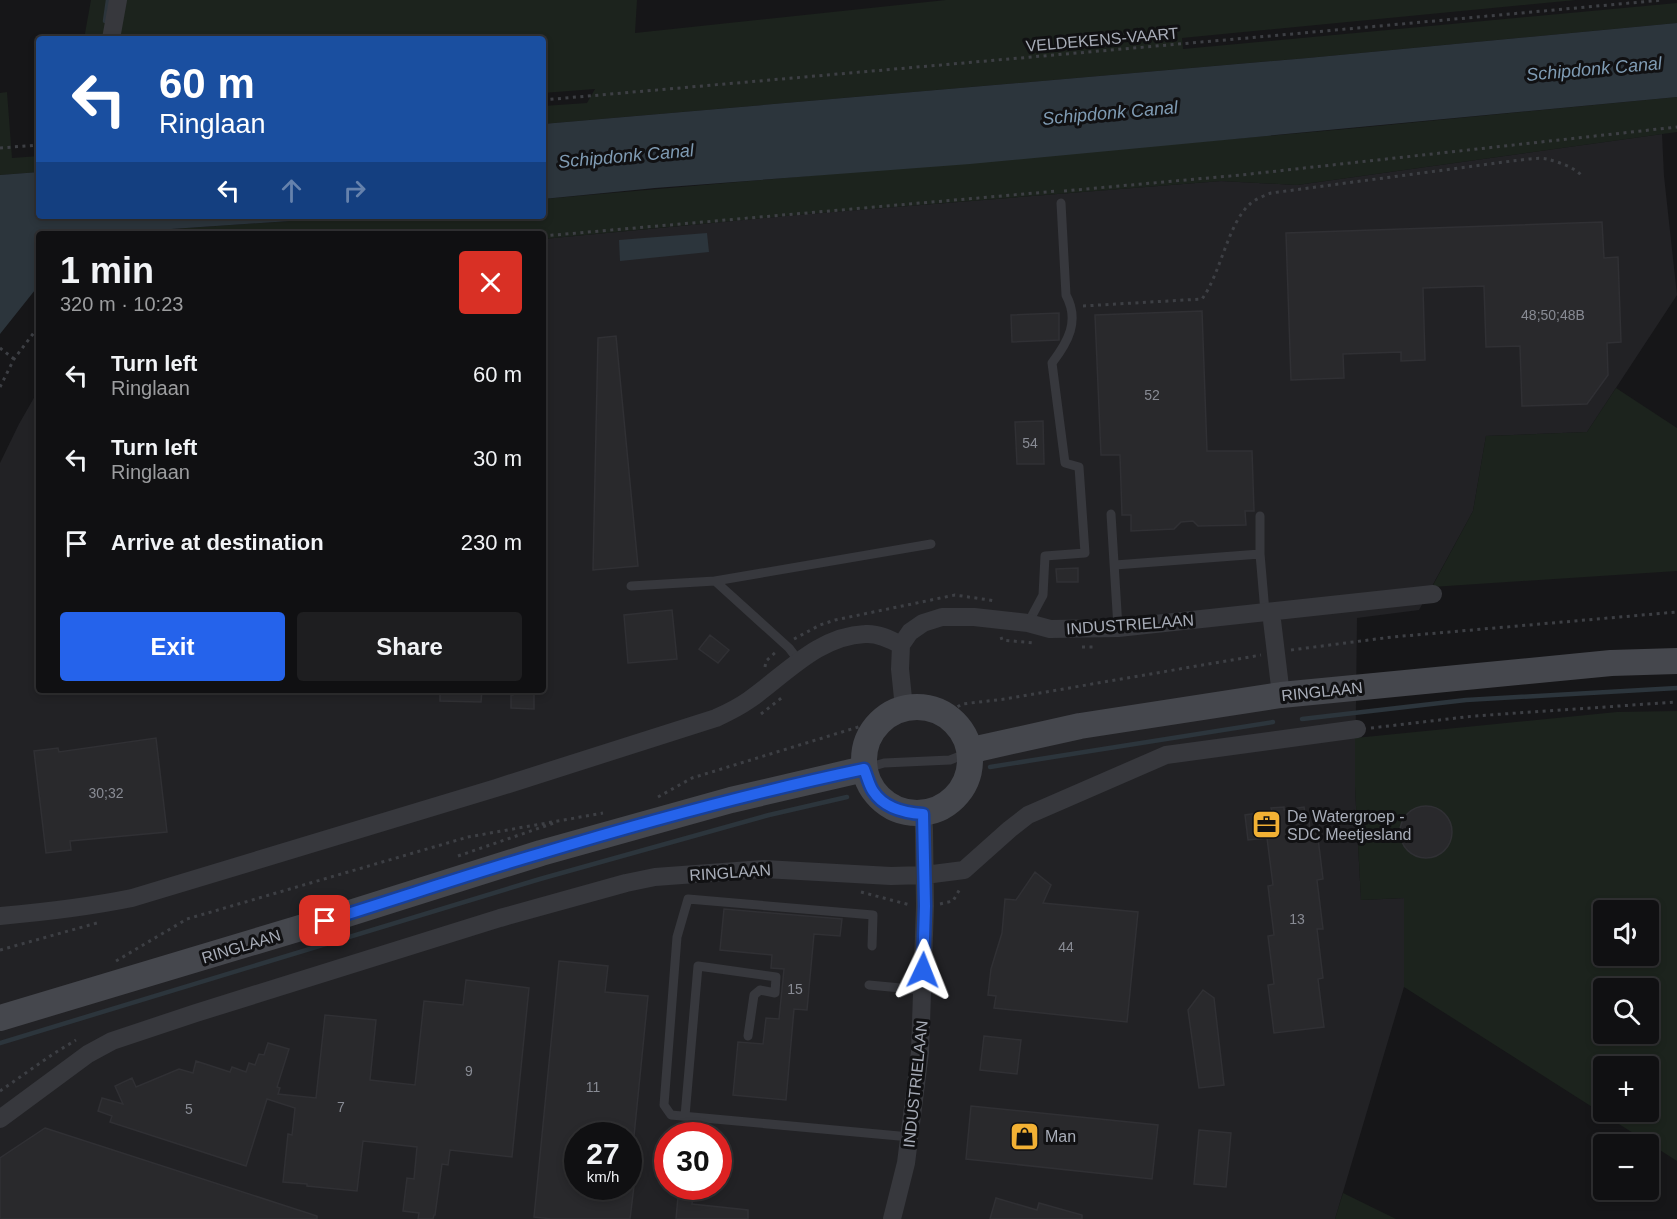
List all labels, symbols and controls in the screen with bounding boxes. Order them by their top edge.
street label: VELDEKENS-VAART [1025,24,1179,55]
water label: Schipdonk Canal [1525,53,1664,85]
icon: left [60,60,138,138]
text: 60 m [159,60,255,107]
water label: Schipdonk Canal [1041,97,1180,129]
text: Ringlaan [159,109,266,139]
water label: Schipdonk Canal [557,140,696,172]
icon: left [212,174,245,207]
icon: ahead [275,174,308,207]
icon: right [338,174,371,207]
text: 1 min [60,250,154,291]
button: close [459,251,522,314]
text: 320 m · 10:23 [60,293,183,315]
house number: 48;50;48B [1521,307,1585,323]
text: Turn left [111,351,197,376]
icon: left [60,359,93,392]
text: 60 m [473,362,522,387]
text: Ringlaan [111,377,190,399]
house number: 52 [1144,387,1160,403]
text: Turn left [111,435,197,460]
house number: 54 [1022,435,1038,451]
icon: left [60,443,93,476]
text: 30 m [473,446,522,471]
text: Ringlaan [111,461,190,483]
icon: arrive [60,527,93,560]
text: Arrive at destination [111,530,324,555]
text: 230 m [461,530,522,555]
button: Exit [60,612,285,681]
button: Share [297,612,522,681]
street label: INDUSTRIELAAN [1066,612,1194,637]
street label: RINGLAAN [1280,679,1364,704]
house number: 30;32 [88,785,124,801]
place label: De Watergroep - SDC Meetjesland [1287,808,1412,843]
office icon: De Watergroep - SDC Meetjesland [1250,809,1282,841]
street label: RINGLAAN [689,861,771,884]
pin [299,895,350,946]
map controls [1593,900,1659,1200]
button: sound [1593,900,1659,966]
icon: arrive [308,904,341,937]
house number: 13 [1289,911,1305,927]
street label: RINGLAAN [200,926,283,967]
position arrow [891,938,955,1002]
house number: 44 [1058,939,1074,955]
button: search [1593,978,1659,1044]
house number: 15 [787,981,803,997]
street label: INDUSTRIELAAN [900,1019,931,1149]
button: + [1593,1056,1659,1122]
house number: 9 [465,1063,473,1079]
house number: 11 [586,1079,600,1095]
house number: 7 [337,1099,345,1115]
house number: 5 [185,1101,193,1117]
shop icon: Man [1008,1120,1040,1152]
speed limit sign: 30 [654,1122,732,1200]
place label: Man [1045,1128,1076,1145]
button: − [1593,1134,1659,1200]
text: 27 [586,1137,620,1170]
text: km/h [587,1168,619,1185]

